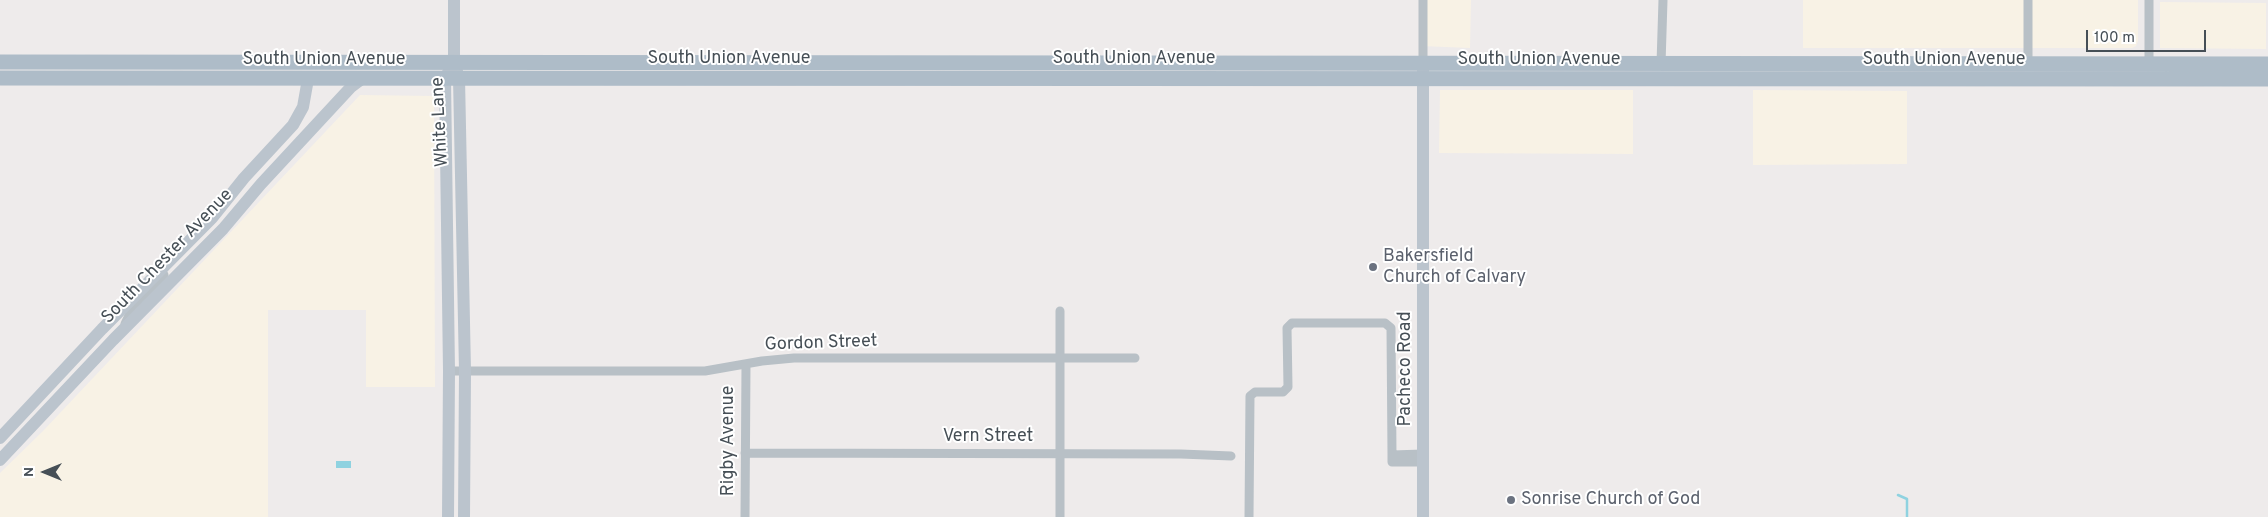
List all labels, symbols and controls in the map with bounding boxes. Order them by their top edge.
scale bar [2088,20,2208,52]
text: 100 m [2094,29,2135,48]
street label: South Union Avenue [647,48,811,70]
street label: South Union Avenue [1052,48,1216,70]
street label: South Union Avenue [242,49,406,71]
street label: South Union Avenue [1457,49,1621,71]
street label: South Union Avenue [1862,49,2026,71]
street label: White Lane [428,76,454,168]
street label: South Chester Avenue [98,185,238,329]
place label: Bakersfield Church of Calvary [1383,246,1526,288]
marker: Bakersfield Church of Calvary [1367,261,1379,273]
street label: Pacheco Road [1395,311,1417,427]
street label: Gordon Street [764,331,878,357]
street label: Rigby Avenue [718,386,740,496]
street label: Vern Street [943,426,1033,448]
north arrow [20,447,70,497]
text: N [21,467,38,477]
place label: Sonrise Church of God [1521,489,1700,511]
marker: Sonrise Church of God [1505,494,1517,506]

